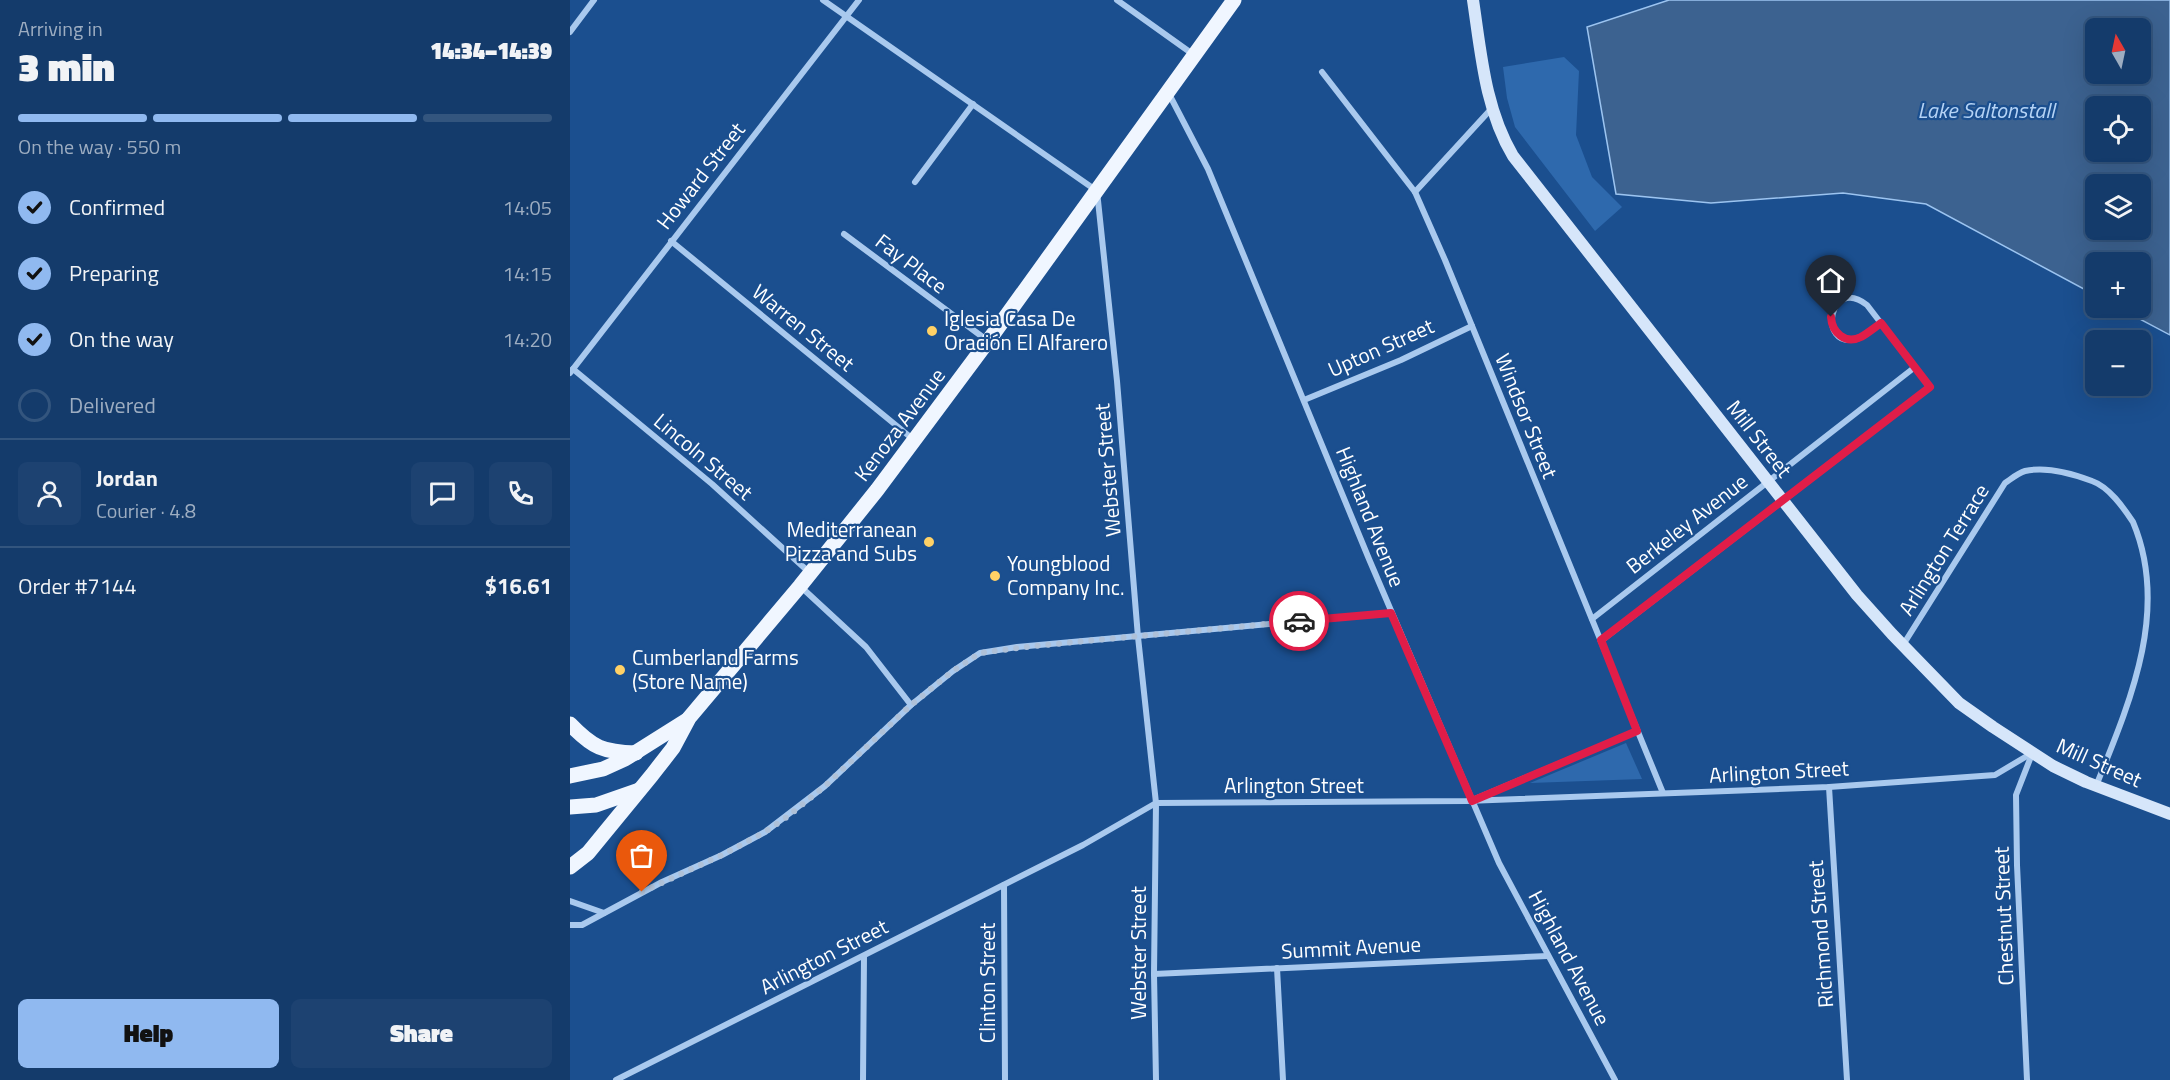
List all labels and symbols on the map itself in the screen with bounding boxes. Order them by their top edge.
north arrow [2085,18,2151,84]
water label: Lake Saltonstall [1917,93,2057,127]
street label: Howard Street [648,114,753,236]
street label: Fay Place [869,225,954,301]
pin [1805,255,1856,317]
street label: Warren Street [745,276,862,379]
place label: Iglesia Casa De Oración El Alfarero [944,302,1108,358]
street label: Upton Street [1322,309,1439,385]
marker: Iglesia Casa De Oración El Alfarero [925,324,939,338]
street label: Windsor Street [1487,348,1567,484]
street label: Kenoza Avenue [846,361,953,488]
street label: Mill Street [1719,393,1801,484]
street label: Webster Street [1085,402,1129,538]
street label: Lincoln Street [647,405,761,508]
street label: Highland Avenue [1328,442,1414,592]
street label: Berkeley Avenue [1619,465,1754,581]
street label: Arlington Terrace [1890,477,1996,622]
place label: Mediterranean Pizza and Subs [785,513,917,569]
marker: Mediterranean Pizza and Subs [922,535,936,549]
place label: Youngblood Company Inc. [1007,547,1125,603]
marker: Youngblood Company Inc. [988,569,1002,583]
courier [1269,591,1329,651]
place label: Cumberland Farms (Store Name) [632,641,799,697]
marker: Cumberland Farms (Store Name) [613,663,627,677]
street label: Mill Street [2051,729,2148,795]
street label: Arlington Street [1708,751,1850,791]
street label: Arlington Street [1224,769,1365,801]
pin [616,830,667,892]
street label: Chestnut Street [1985,845,2021,986]
street label: Richmond Street [1799,859,1841,1009]
street label: Highland Avenue [1521,884,1619,1031]
street label: Webster Street [1122,886,1154,1020]
street label: Arlington Street [754,910,894,1002]
street label: Clinton Street [971,922,1003,1043]
street label: Summit Avenue [1280,927,1422,967]

